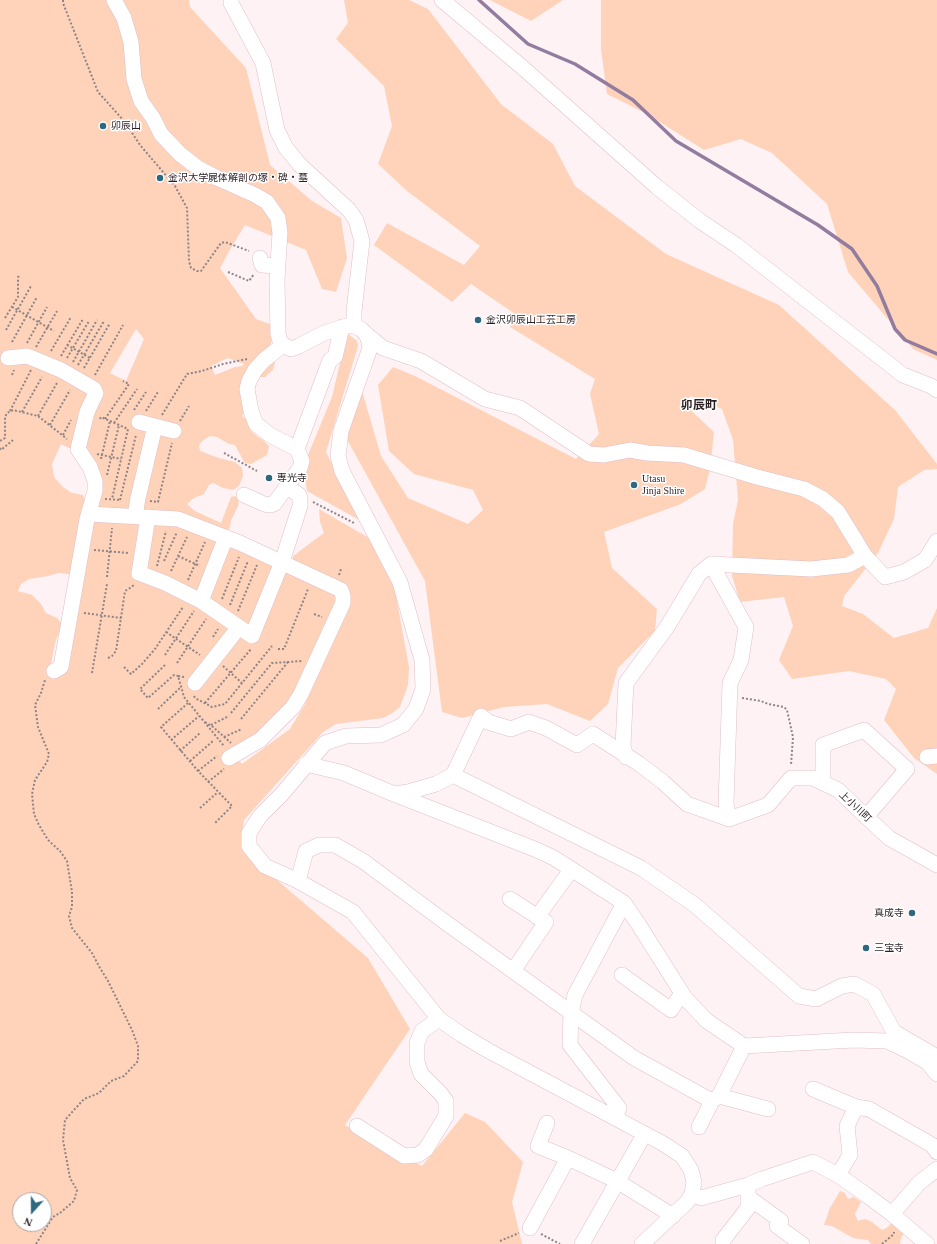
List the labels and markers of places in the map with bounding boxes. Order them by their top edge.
place label: 卯辰山 [111,120,141,132]
marker: 卯辰山 [98,121,108,131]
place label: 金沢大学屍体解剖の塚・碑・墓 [168,172,308,184]
marker: 金沢大学屍体解剖の塚・碑・墓 [155,173,165,183]
place label: 金沢卯辰山工芸工房 [486,314,576,326]
marker: 金沢卯辰山工芸工房 [473,315,483,325]
place label: 専光寺 [277,472,307,484]
marker: 専光寺 [264,473,274,483]
place label: Utasu Jinja Shire [642,473,684,496]
marker: Utasu Jinja Shire [629,480,639,490]
place label: 真成寺 [874,907,904,919]
marker: 真成寺 [907,908,917,918]
place label: 三宝寺 [874,942,904,954]
marker: 三宝寺 [861,943,871,953]

